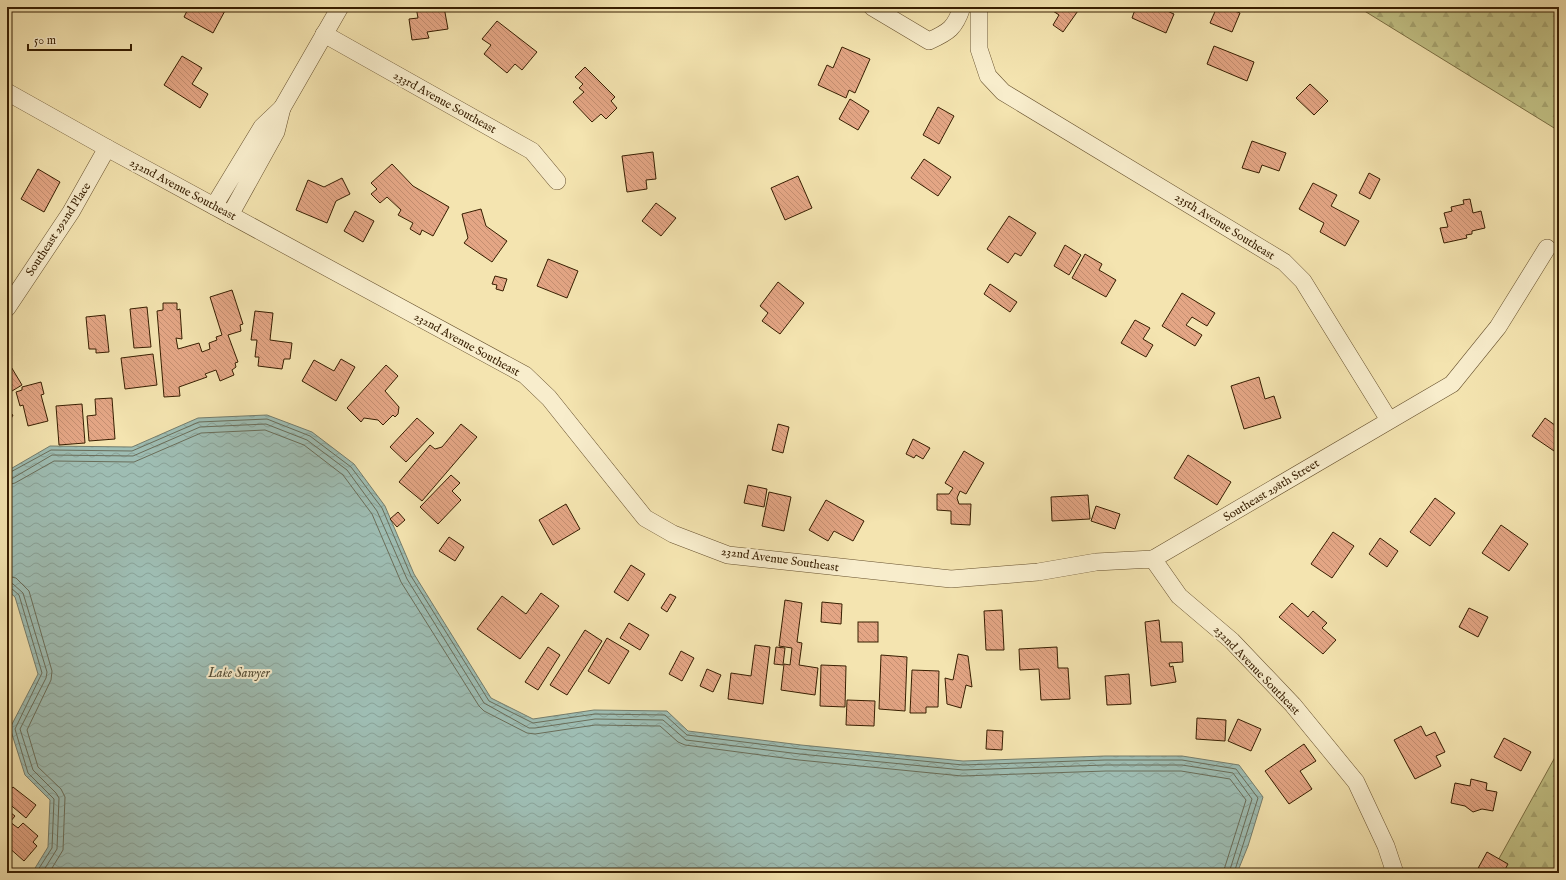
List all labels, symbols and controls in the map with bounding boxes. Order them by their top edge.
scale bar [28,26,131,52]
text: 50 m [34,33,56,48]
street label: 233rd Avenue Southeast [391,68,499,137]
street label: 232nd Avenue Southeast [127,155,239,224]
street label: Southeast 292nd Place [22,179,95,279]
street label: 235th Avenue Southeast [1172,190,1278,263]
street label: 232nd Avenue Southeast [411,309,522,380]
street label: Southeast 298th Street [1220,456,1322,525]
street label: 232nd Avenue Southeast [720,544,840,575]
street label: 232nd Avenue Southeast [1210,622,1303,718]
water label: Lake Sawyer [207,665,270,682]

